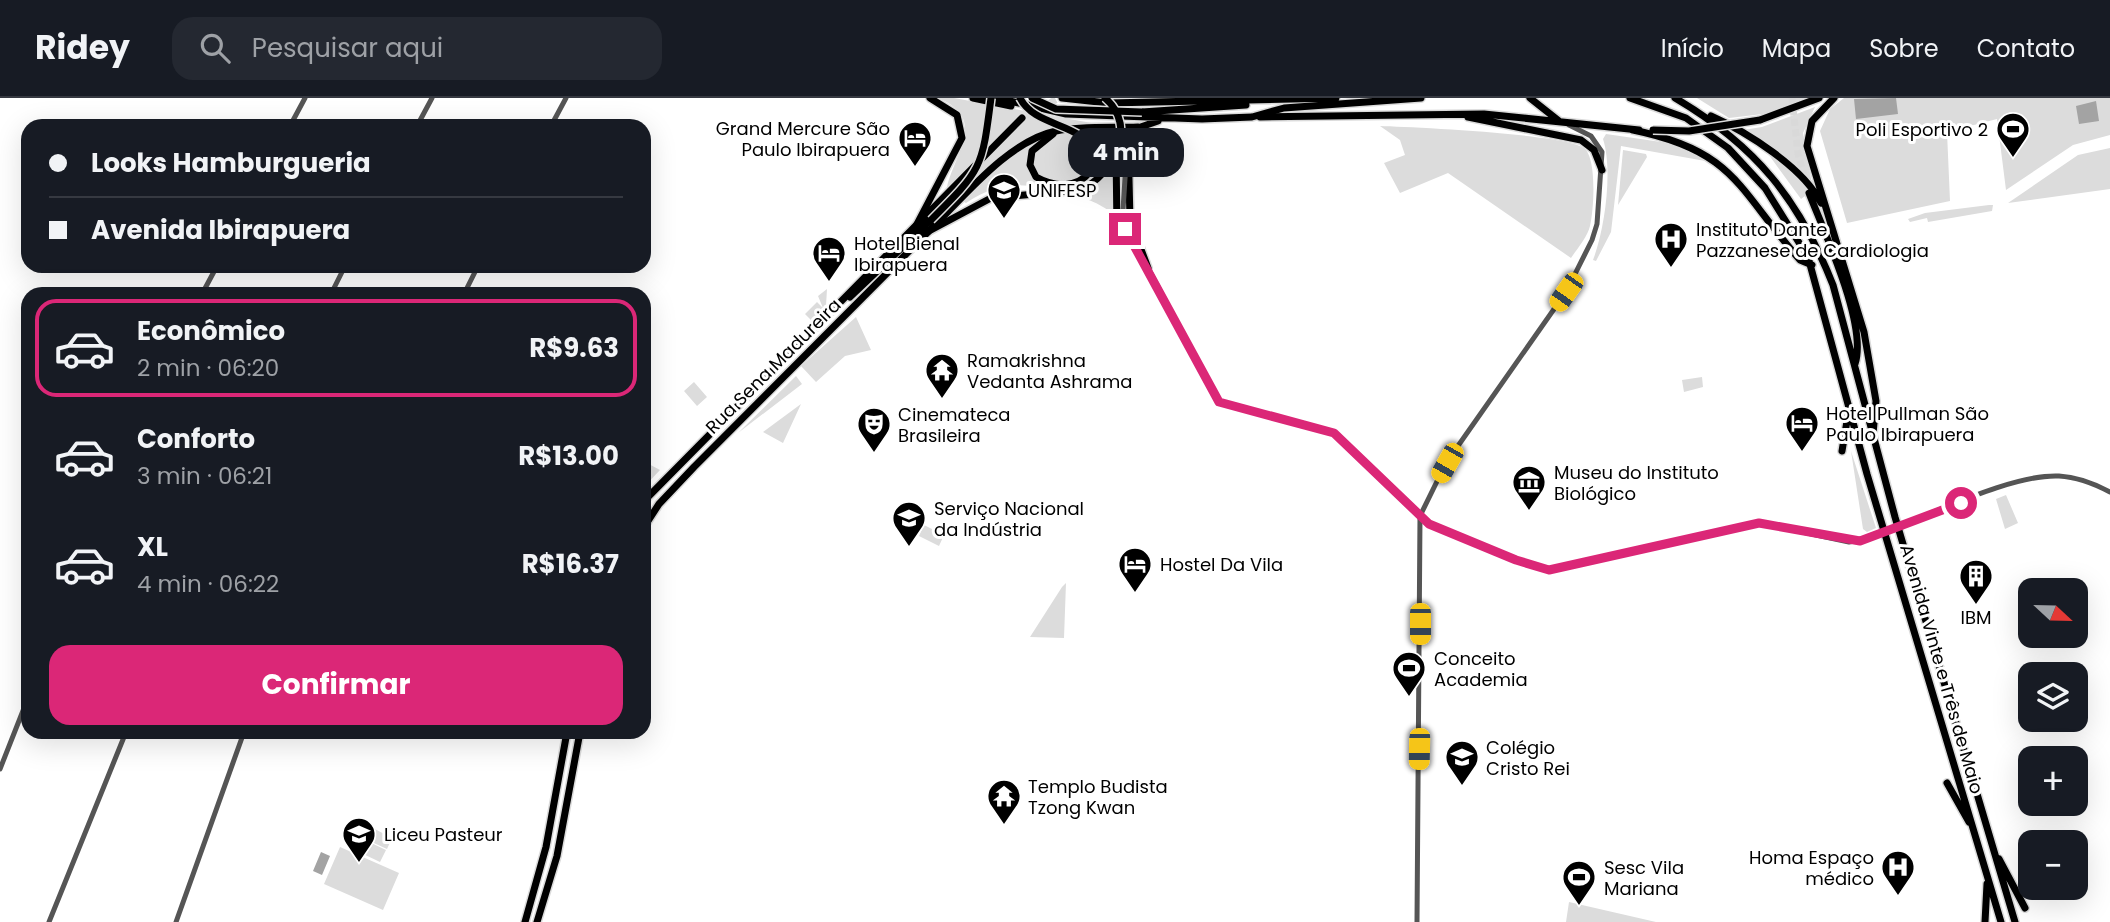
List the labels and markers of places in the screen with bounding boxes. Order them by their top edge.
sports icon: Poli Esportivo 2 [1994,110,2032,159]
place label: Grand Mercure São Paulo Ibirapuera [716,116,890,162]
place label: Poli Esportivo 2 [1856,117,1988,142]
hotel icon: Grand Mercure São Paulo Ibirapuera [896,119,934,168]
school or university icon: UNIFESP [985,171,1023,220]
place label: UNIFESP [1028,178,1097,203]
place label: Instituto Dante Pazzanese de Cardiologia [1696,217,1929,263]
hospital icon: Instituto Dante Pazzanese de Cardiologia [1652,220,1690,269]
place label: Hotel Bienal Ibirapuera [854,231,960,277]
hotel icon: Hotel Bienal Ibirapuera [810,234,848,283]
place label: Ramakrishna Vedanta Ashrama [967,348,1132,394]
temple icon: Ramakrishna Vedanta Ashrama [923,351,961,400]
place label: Hotel Pullman São Paulo Ibirapuera [1826,401,1989,447]
place label: Cinemateca Brasileira [898,402,1011,448]
hotel icon: Hotel Pullman São Paulo Ibirapuera [1783,404,1821,453]
theatre icon: Cinemateca Brasileira [855,405,893,454]
place label: Museu do Instituto Biológico [1554,460,1719,506]
museum icon: Museu do Instituto Biológico [1510,463,1548,512]
place label: Serviço Nacional da Indústria [934,496,1084,542]
school or university icon: Serviço Nacional da Indústria [890,499,928,548]
hotel icon: Hostel Da Vila [1116,545,1154,594]
place label: Hostel Da Vila [1160,552,1283,577]
building icon: IBM [1957,557,1995,606]
place label: IBM [1961,605,1991,630]
place label: Conceito Academia [1434,646,1528,692]
sports icon: Conceito Academia [1390,649,1428,698]
place label: Colégio Cristo Rei [1486,735,1570,781]
school or university icon: Colégio Cristo Rei [1443,738,1481,787]
place label: Templo Budista Tzong Kwan [1028,774,1168,820]
temple icon: Templo Budista Tzong Kwan [985,777,1023,826]
school or university icon: Liceu Pasteur [340,815,378,864]
place label: Liceu Pasteur [384,822,503,847]
place label: Homa Espaço médico [1749,845,1874,891]
hospital icon: Homa Espaço médico [1879,848,1917,897]
place label: Sesc Vila Mariana [1604,855,1684,901]
sports icon: Sesc Vila Mariana [1560,858,1598,907]

